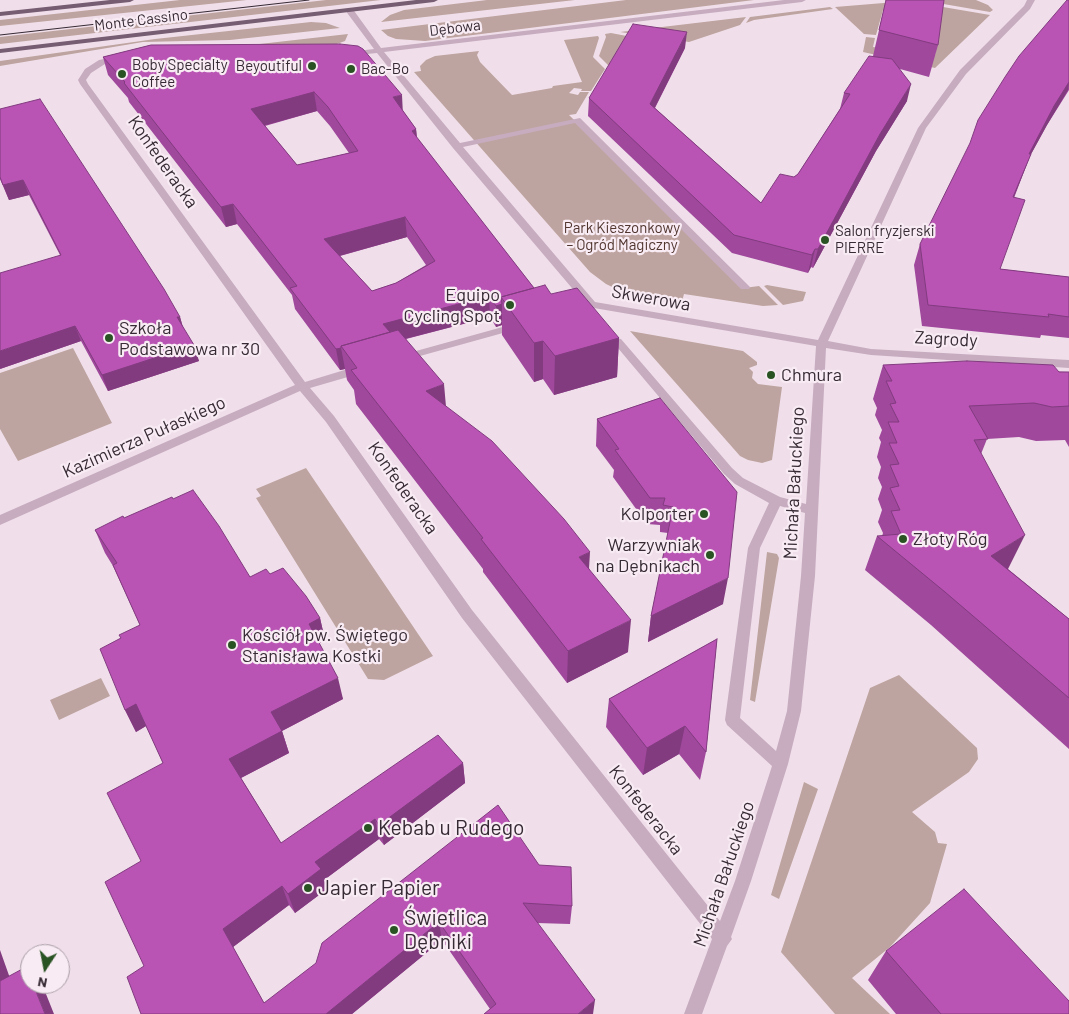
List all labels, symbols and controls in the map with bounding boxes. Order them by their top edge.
street label: Monte Cassino [93,5,189,35]
street label: Dębowa [428,16,482,40]
place label: Boby Specialty Coffee [132,56,228,91]
place label: Beyoutiful [236,57,302,75]
marker: Beyoutiful [306,60,318,72]
place label: Bac-Bo [361,60,409,78]
marker: Bac-Bo [345,63,357,75]
marker: Boby Specialty Coffee [116,68,128,80]
street label: Konfederacka [123,112,203,212]
park label: Park Kieszonkowy – Ogród Magiczny [564,219,680,254]
place label: Salon fryzjerski PIERRE [835,222,935,257]
marker: Salon fryzjerski PIERRE [819,234,831,246]
street label: Skwerowa [610,280,692,316]
place label: Equipo Cycling Spot [403,284,500,326]
marker: Equipo Cycling Spot [504,299,516,311]
place label: Szkoła Podstawowa nr 30 [119,317,260,359]
street label: Zagrody [914,327,978,351]
marker: Szkoła Podstawowa nr 30 [103,332,115,344]
place label: Chmura [781,364,842,386]
marker: Chmura [765,369,777,381]
street label: Kazimierza Pułaskiego [59,391,229,483]
street label: Michała Bałuckiego [779,406,809,560]
street label: Konfederacka [363,438,443,538]
place label: Kolporter [620,503,694,525]
marker: Kolporter [698,508,710,520]
place label: Złoty Róg [913,528,987,550]
marker: Złoty Róg [897,533,909,545]
place label: Warzywniak na Dębnikach [596,534,700,576]
marker: Warzywniak na Dębnikach [704,549,716,561]
place label: Kościół pw. Świętego Stanisława Kostki [242,624,408,666]
marker: Kościół pw. Świętego Stanisława Kostki [226,639,238,651]
street label: Konfederacka [604,761,688,859]
street label: Michała Bałuckiego [689,798,759,950]
place label: Kebab u Rudego [378,815,524,841]
marker: Kebab u Rudego [362,822,374,834]
place label: Japier Papier [318,875,440,901]
marker: Japier Papier [302,882,314,894]
place label: Świetlica Dębniki [404,905,487,955]
marker: Świetlica Dębniki [388,924,400,936]
north arrow [20,944,70,994]
text: N [36,974,48,992]

